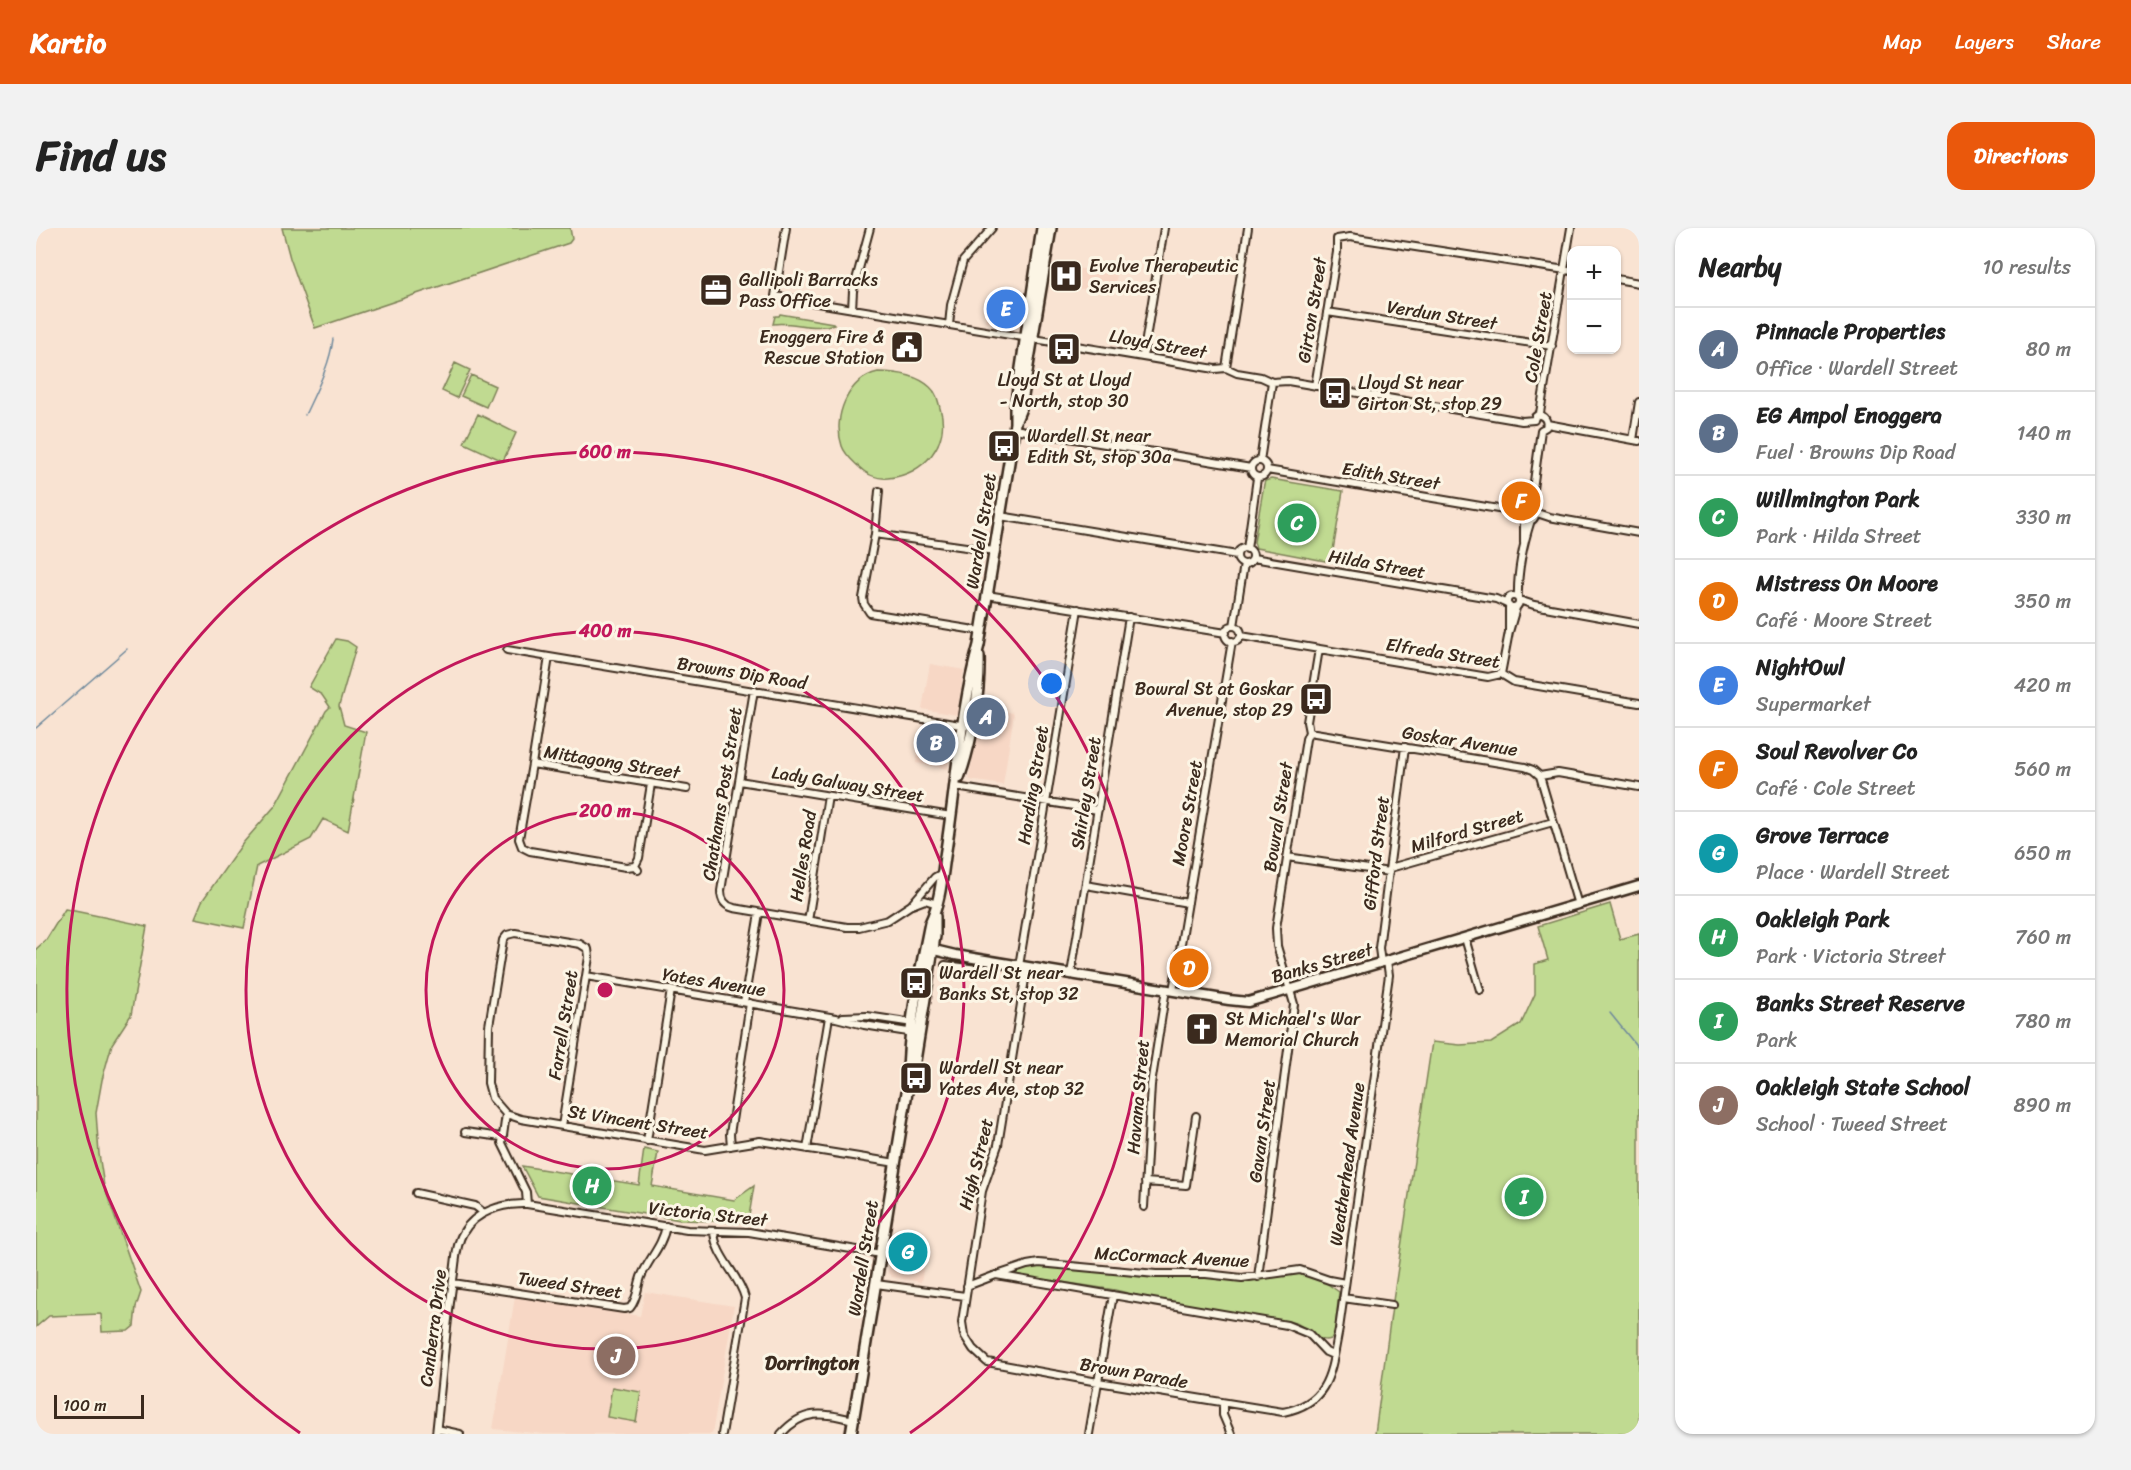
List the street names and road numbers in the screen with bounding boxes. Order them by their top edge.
street label: Girton Street [1288,254,1336,365]
street label: Cole Street [1514,289,1562,385]
street label: Verdun Street [1385,290,1500,340]
street label: Lloyd Street [1107,320,1210,368]
street label: Edith Street [1340,452,1443,500]
street label: Wardell Street [956,471,1006,591]
street label: Hilda Street [1326,540,1428,588]
street label: Elfreda Street [1384,628,1502,678]
street label: Browns Dip Road [675,647,811,699]
street label: Chathams Post Street [692,705,752,883]
street label: Goskar Avenue [1400,716,1520,766]
street label: Harding Street [1008,723,1058,847]
street label: Shirley Street [1061,734,1111,852]
street label: Mittagong Street [542,735,683,789]
street label: Lady Galway Street [769,756,927,812]
street label: Moore Street [1162,758,1212,868]
street label: Bowral Street [1254,759,1303,874]
street label: Gifford Street [1353,794,1399,912]
street label: Milford Street [1407,800,1527,862]
street label: Helles Road [780,807,826,904]
street label: Banks Street [1268,933,1377,993]
street label: Yates Avenue [660,958,768,1006]
street label: Farrell Street [539,968,587,1082]
street label: Havana Street [1117,1038,1159,1156]
street label: Gavan Street [1239,1077,1285,1185]
street label: Weatherhead Avenue [1320,1080,1374,1248]
street label: St Vincent Street [565,1095,711,1149]
street label: High Street [949,1115,1003,1213]
street label: Victoria Street [647,1192,770,1236]
street label: Wardell Street [838,1198,888,1318]
street label: McCormack Avenue [1094,1237,1250,1277]
street label: Tweed Street [516,1262,624,1308]
street label: Canberra Drive [410,1267,456,1389]
street label: Brown Parade [1077,1348,1191,1398]

